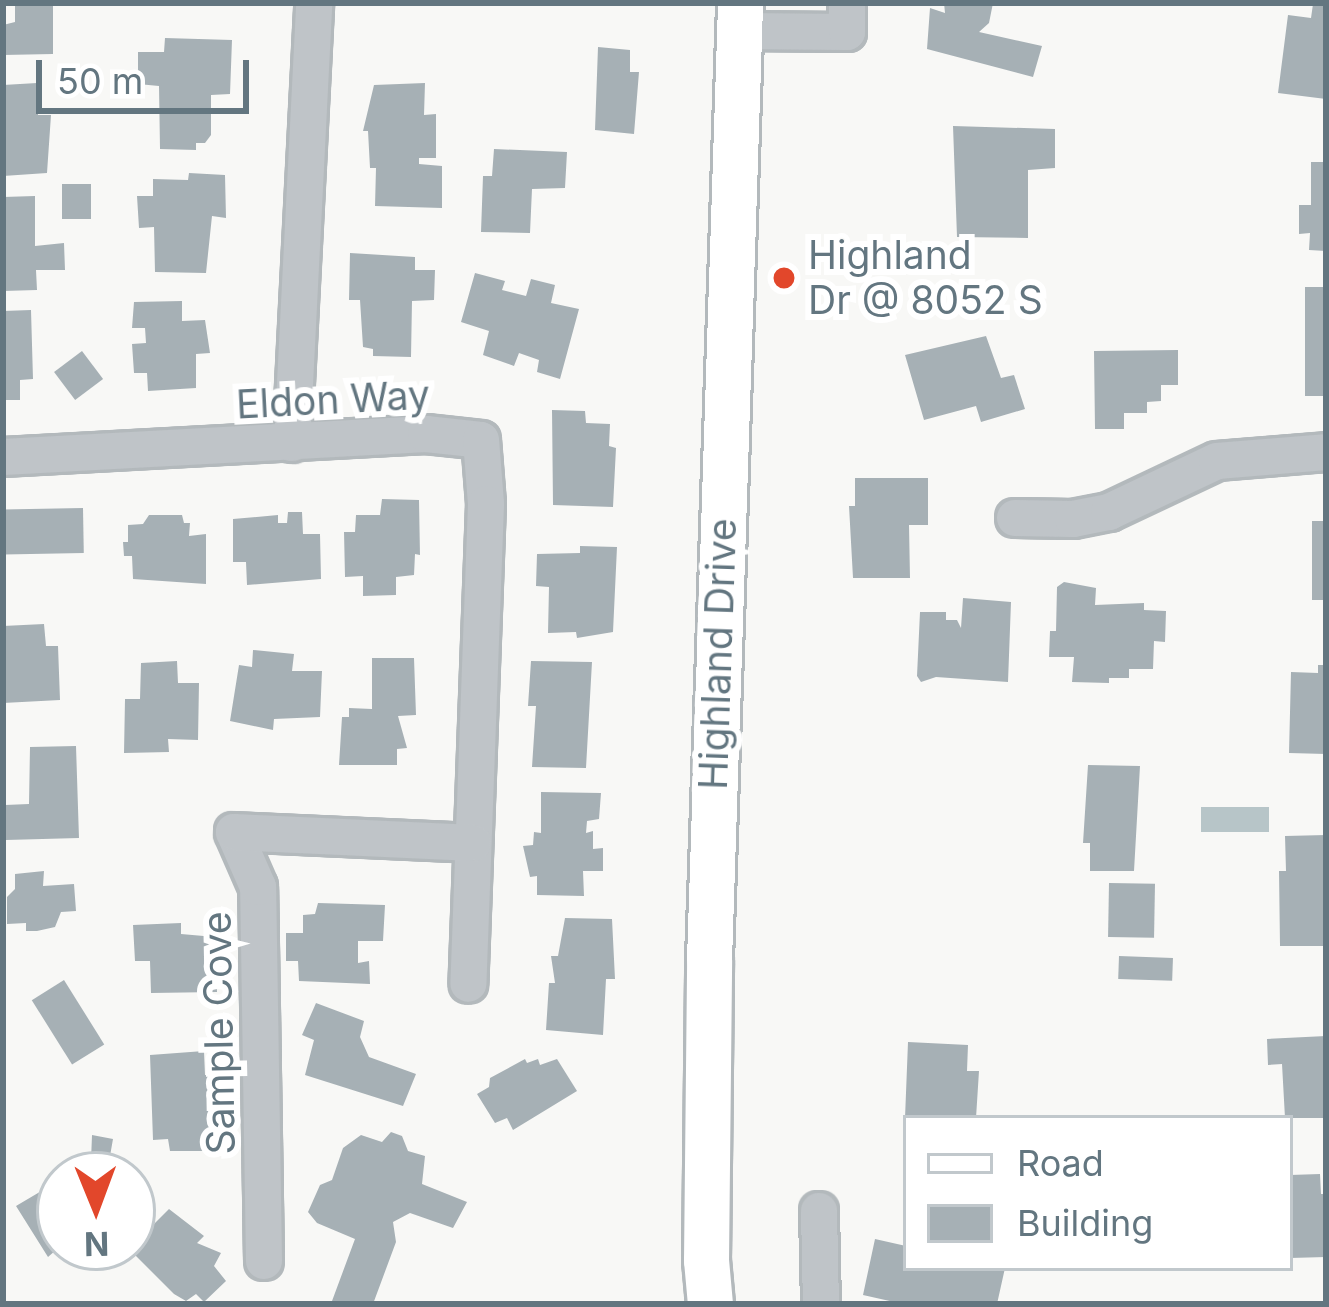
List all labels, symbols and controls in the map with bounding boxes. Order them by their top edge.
scale bar [42,36,255,110]
text: 50 m [57,59,143,103]
place label: Highland Dr @ 8052 S [808,233,1043,324]
marker: Highland Dr @ 8052 S [771,265,797,291]
street label: Eldon Way [235,372,431,428]
street label: Highland Drive [690,518,746,790]
street label: Sample Cove [193,911,245,1155]
legend [903,1115,1293,1271]
text: Road [1017,1141,1104,1185]
north arrow [36,1151,156,1271]
text: Building [1017,1201,1153,1245]
text: N [84,1224,110,1264]

